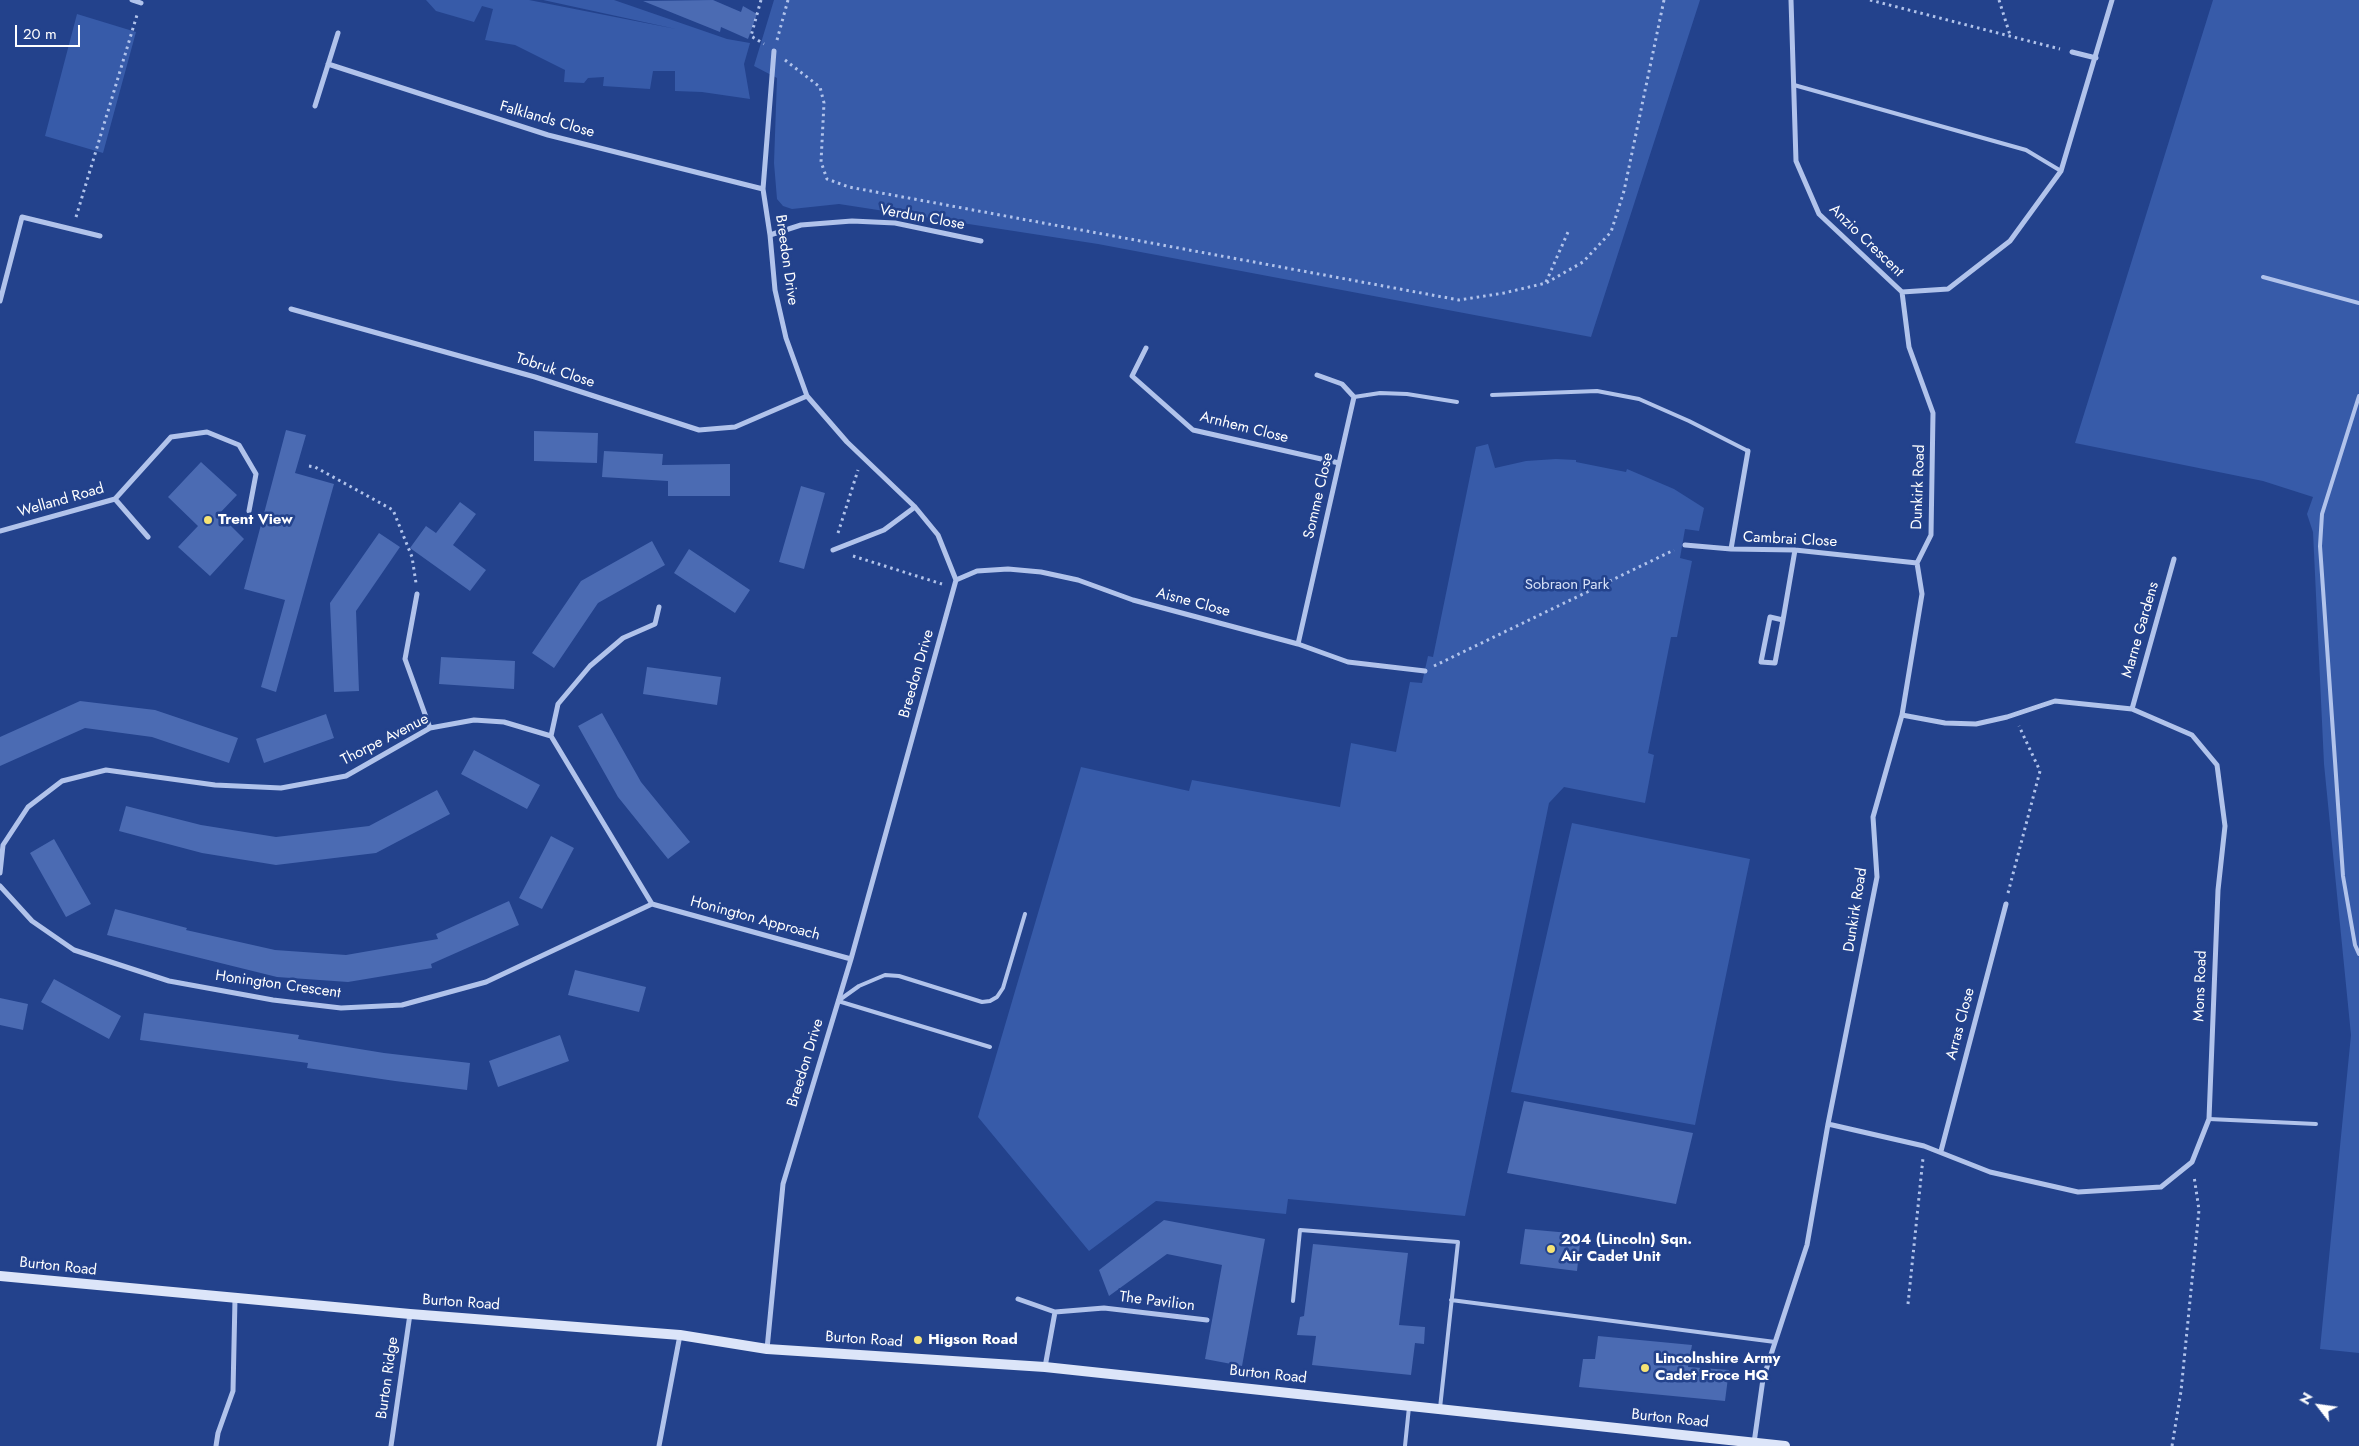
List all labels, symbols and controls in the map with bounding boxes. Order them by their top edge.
scale bar [18,15,82,47]
text: 20 m [23,23,57,45]
street label: Falklands Close [498,98,596,142]
street label: Anzio Crescent [1825,201,1907,281]
street label: Verdun Close [878,202,966,234]
street label: Breedon Drive [771,214,801,306]
street label: Tobruk Close [513,350,597,392]
street label: Arnhem Close [1198,408,1290,448]
street label: Dunkirk Road [1909,444,1929,530]
street label: Somme Close [1300,451,1338,541]
street label: Welland Road [16,480,106,522]
place label: Trent View [218,511,293,529]
marker: Trent View [202,514,214,526]
street label: Cambrai Close [1743,529,1837,551]
park label: Sobraon Park [1525,576,1609,594]
street label: Marne Gardens [2119,580,2163,680]
street label: Aisne Close [1154,585,1232,621]
street label: Breedon Drive [896,628,938,720]
street label: Thorpe Avenue [338,710,432,770]
street label: Dunkirk Road [1840,867,1872,953]
street label: Honington Approach [688,893,822,945]
street label: Mons Road [2191,950,2211,1022]
street label: Honington Crescent [214,967,342,1003]
street label: Arras Close [1943,986,1979,1062]
street label: Breedon Drive [784,1017,828,1109]
place label: 204 (Lincoln) Sqn. Air Cadet Unit [1561,1231,1692,1266]
marker: 204 (Lincoln) Sqn. Air Cadet Unit [1545,1243,1557,1255]
street label: Burton Road [18,1254,98,1280]
street label: The Pavilion [1118,1288,1196,1316]
street label: Burton Road [422,1291,500,1315]
street label: Burton Road [825,1328,903,1352]
place label: Higson Road [928,1331,1018,1349]
marker: Higson Road [912,1334,924,1346]
street label: Burton Ridge [373,1336,403,1420]
place label: Lincolnshire Army Cadet Froce HQ [1655,1350,1780,1385]
street label: Burton Road [1228,1362,1308,1388]
marker: Lincolnshire Army Cadet Froce HQ [1639,1362,1651,1374]
north arrow [2294,1381,2344,1431]
text: N [2295,1389,2317,1408]
street label: Burton Road [1630,1406,1710,1432]

